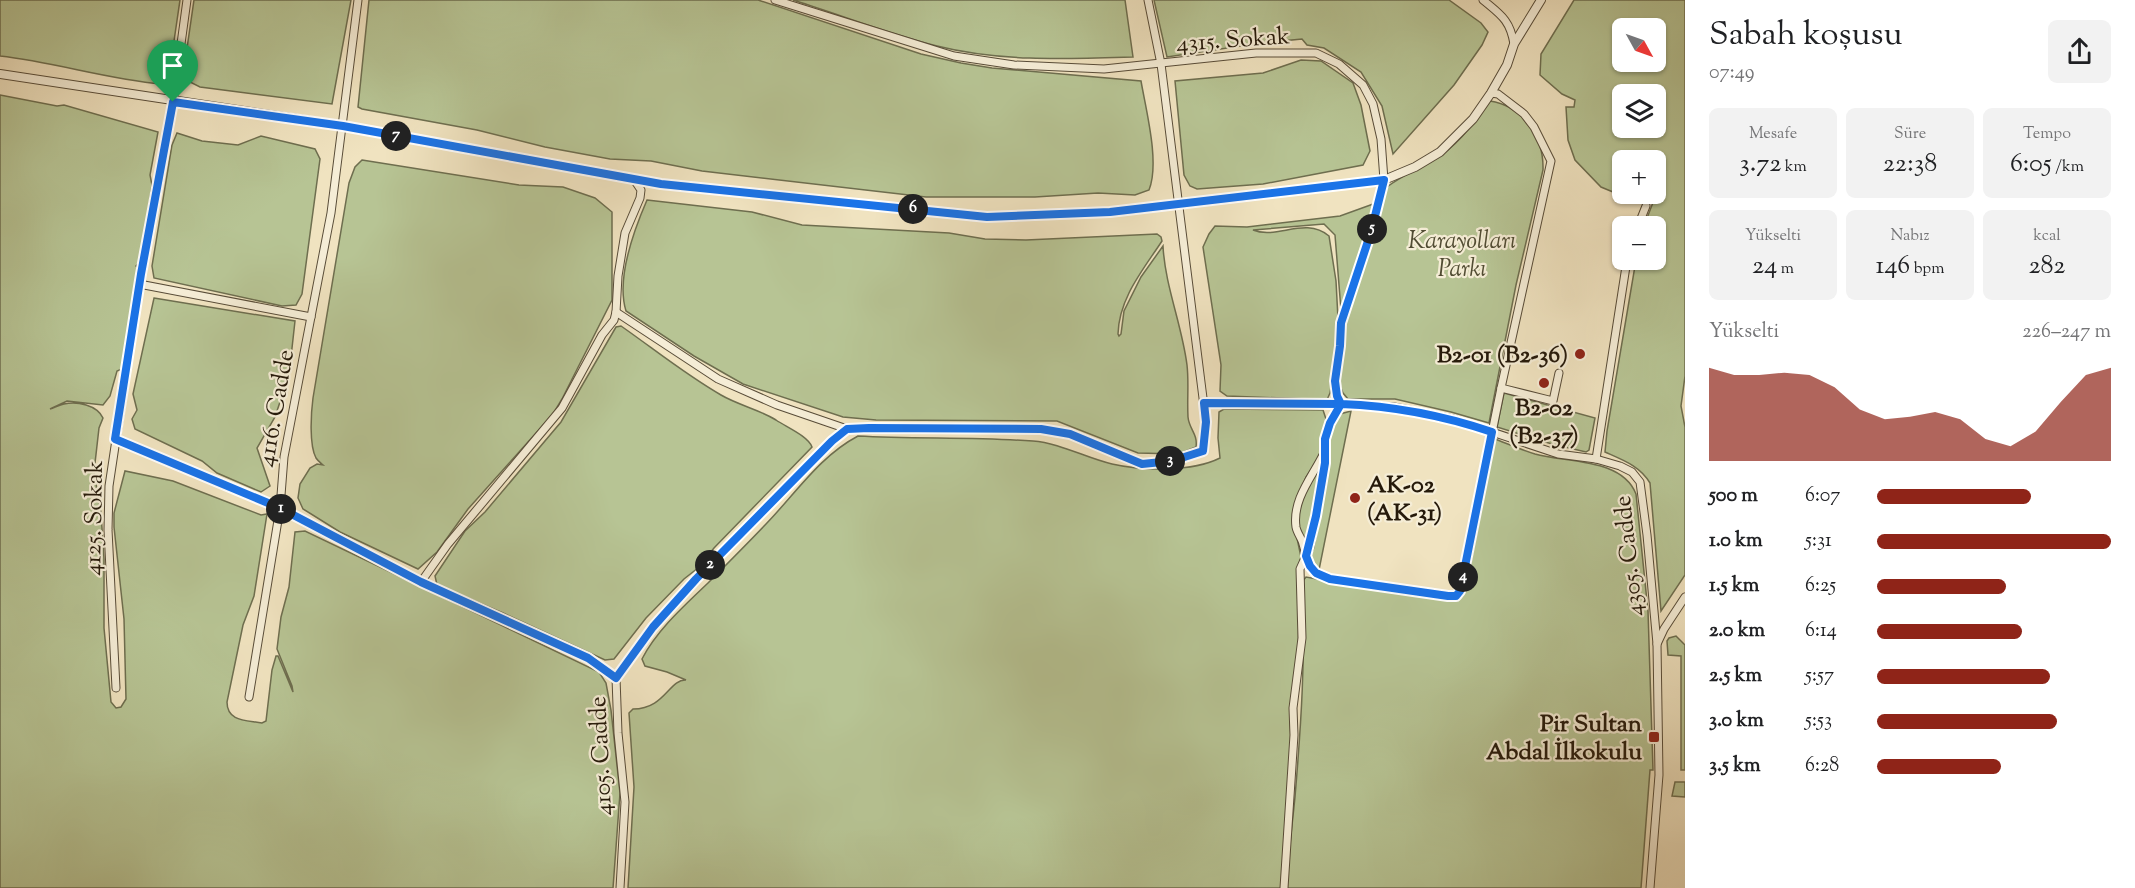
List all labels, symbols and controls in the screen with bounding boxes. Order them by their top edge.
text: Sabah koşusu [1709,12,1903,60]
north arrow [1612,18,1666,72]
map controls [1612,18,1666,270]
street label: 4315. Sokak [1175,20,1291,62]
button: share [2048,20,2111,83]
pin [147,40,198,102]
icon: arrive [156,49,189,82]
text: 07:49 [1709,59,1754,88]
button: layers [1612,84,1666,138]
pin: 7 [381,121,411,151]
text: Mesafe [1749,123,1797,146]
text: Süre [1894,123,1926,146]
text: Tempo [2023,123,2071,146]
text: 7 [392,124,400,147]
text: 3.72 [1739,146,1781,183]
text: 22:38 [1883,146,1937,183]
text: 6:05 [2010,146,2052,183]
button: + [1612,150,1666,204]
text: km [1781,156,1807,179]
text: /km [2052,156,2084,179]
pin: 6 [898,194,928,224]
text: 6 [909,197,917,220]
pin: 5 [1357,214,1387,244]
button: − [1612,216,1666,270]
text: 5 [1369,217,1375,240]
park label: Karayolları Parkı [1408,225,1516,287]
text: Yükselti [1745,225,1801,248]
text: Nabız [1890,225,1930,248]
text: kcal [2033,225,2061,248]
text: 24 [1752,248,1777,285]
text: 146 [1876,248,1910,285]
text: 282 [2028,248,2066,285]
text: m [1777,258,1794,281]
text: bpm [1910,258,1944,281]
text: Yükselti [1709,318,1779,347]
text: 226–247 m [2022,318,2111,347]
place label: B2-01 (B2-36) [1437,339,1568,373]
street label: 4116. Cadde [250,347,304,470]
marker: B2-01 (B2-36) [1573,347,1587,361]
marker: B2-02 (B2-37) [1537,376,1551,390]
place label: B2-02 (B2-37) [1509,392,1579,454]
pin: 3 [1155,446,1185,476]
text: 3 [1167,449,1173,472]
street label: 4125. Sokak [77,460,113,576]
place label: AK-02 (AK-31) [1367,469,1442,531]
text: 500 m [1709,482,1758,511]
text: 6:07 [1805,482,1840,511]
marker: AK-02 (AK-31) [1348,491,1362,505]
pin: 1 [266,494,296,524]
street label: 4305. Cadde [1607,494,1653,618]
text: 1 [278,497,284,520]
text: 1.0 km [1709,527,1763,556]
text: 5:31 [1805,527,1832,556]
pin: 2 [695,550,725,580]
text: 2 [706,553,714,576]
pin: 4 [1448,562,1478,592]
text: 4 [1459,565,1467,588]
text: 1.5 km [1709,572,1759,601]
text: 6:25 [1805,572,1836,601]
text: 2.0 km [1709,617,1765,646]
text: 6:14 [1805,617,1837,646]
text: 2.5 km [1709,662,1762,691]
text: 5:57 [1805,662,1834,691]
street label: 4105. Cadde [582,695,622,817]
text: 3.0 km [1709,707,1764,736]
text: 5:53 [1805,707,1832,736]
place label: Pir Sultan Abdal İlkokulu [1486,708,1643,770]
marker: Pir Sultan Abdal İlkokulu [1647,730,1661,744]
text: 3.5 km [1709,752,1761,781]
text: 6:28 [1805,752,1839,781]

